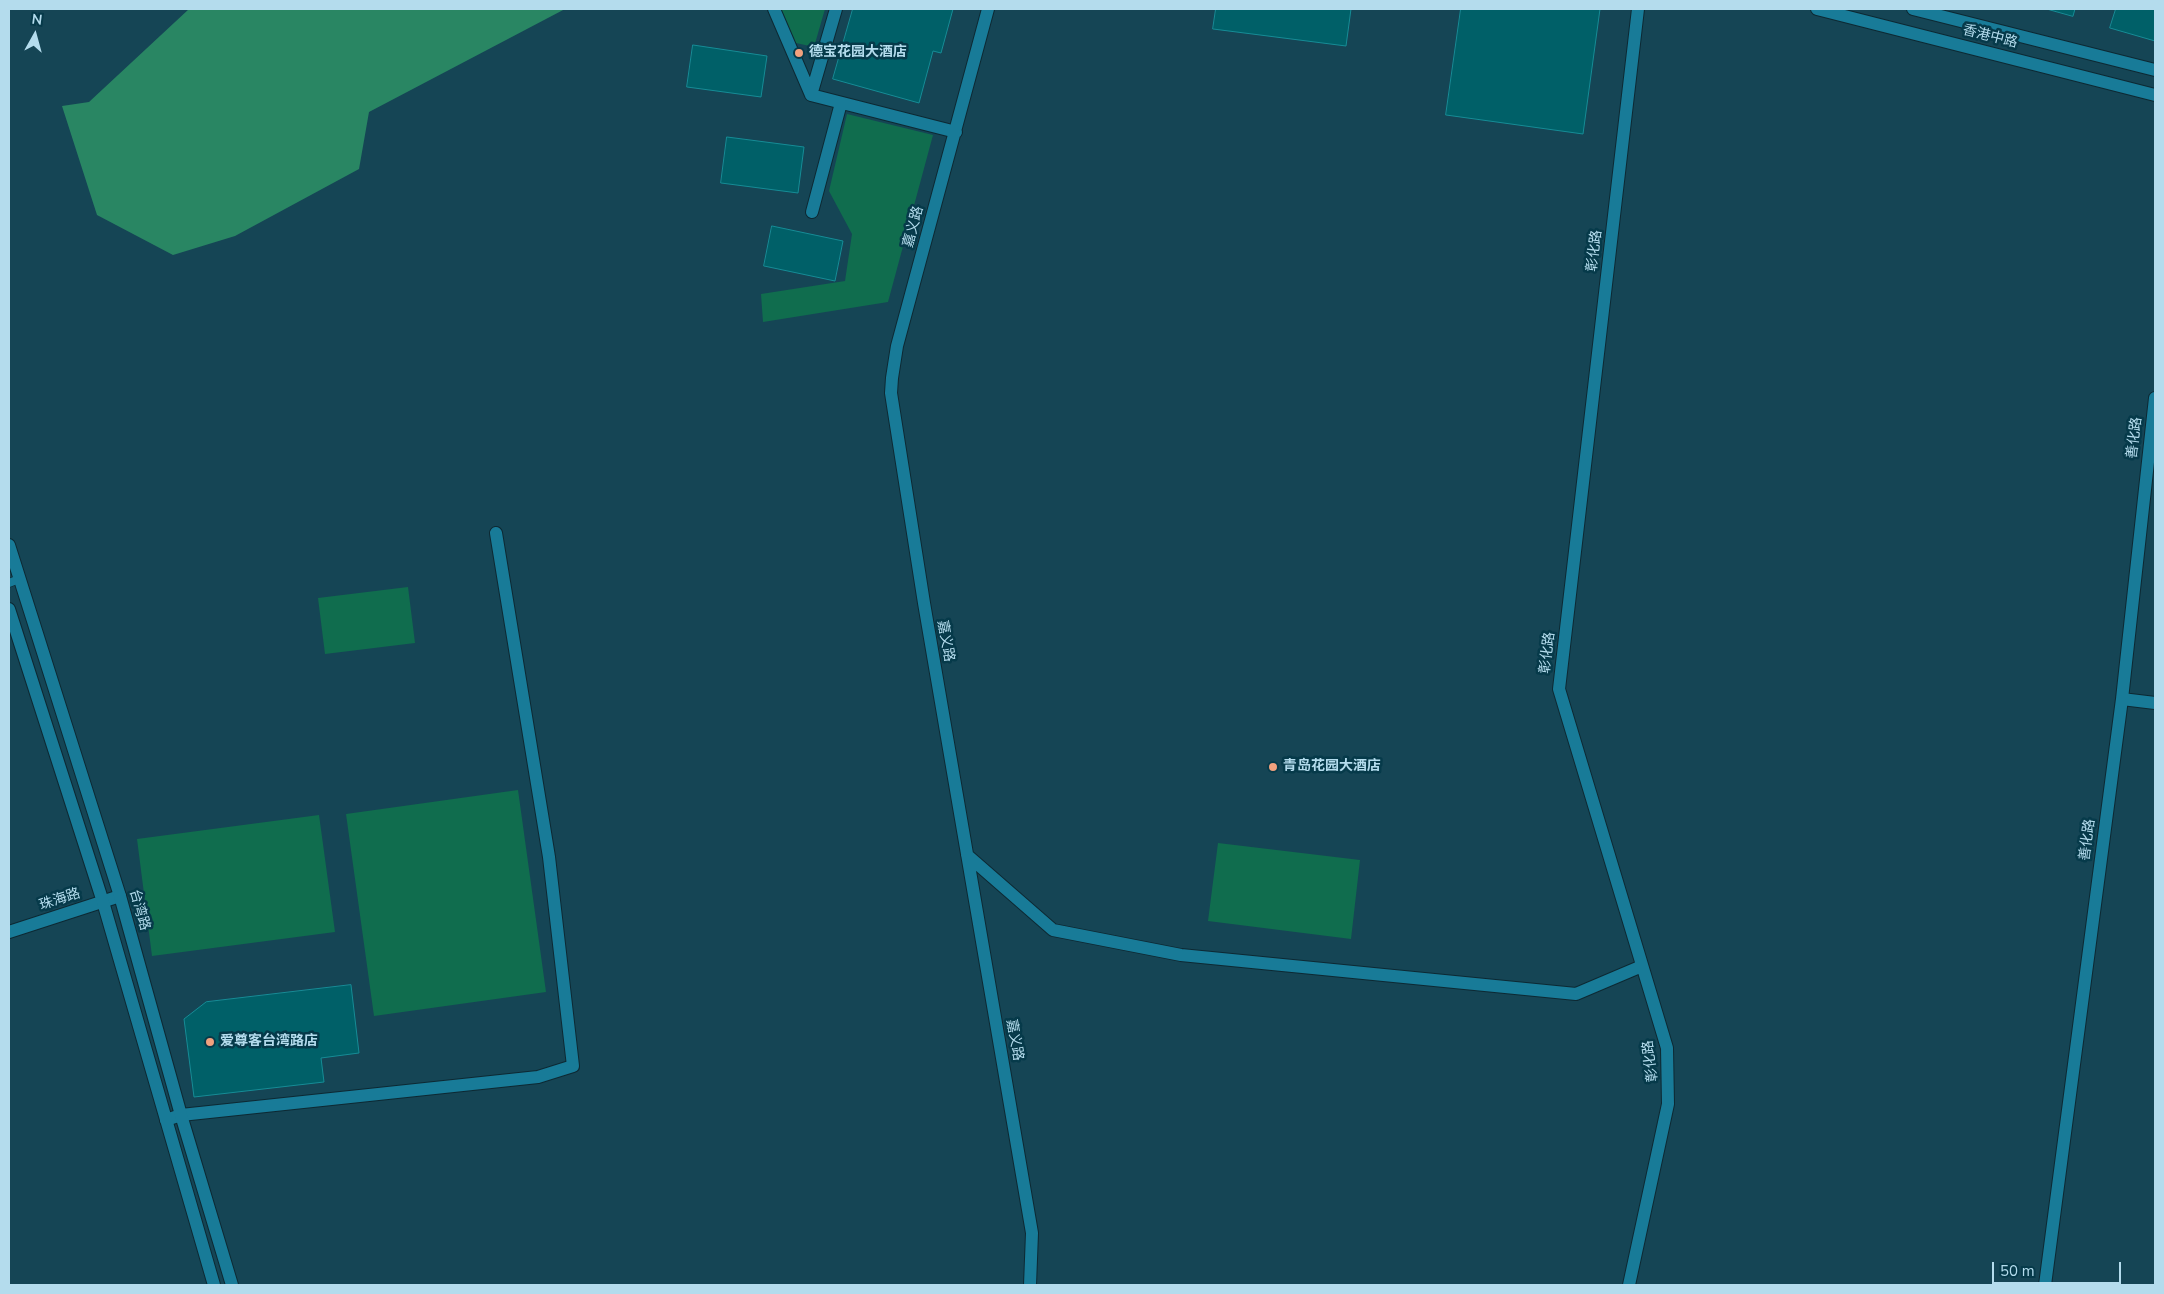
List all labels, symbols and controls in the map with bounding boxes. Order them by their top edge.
north arrow [10,10,60,60]
text: N [31,10,43,30]
street label: 香港中路 [1961,22,2019,52]
place label: 德宝花园大酒店 [809,45,907,61]
marker: 德宝花园大酒店 [793,47,805,59]
street label: 嘉义路 [900,205,928,249]
street label: 彰化路 [1584,229,1606,273]
street label: 善化路 [2124,416,2146,460]
street label: 嘉义路 [933,619,957,663]
street label: 彰化路 [1537,631,1559,675]
place label: 青岛花园大酒店 [1283,759,1381,775]
marker: 青岛花园大酒店 [1267,761,1279,773]
street label: 善化路 [2077,818,2099,862]
street label: 珠海路 [37,886,83,914]
street label: 台湾路 [125,887,153,933]
street label: 嘉义路 [1002,1018,1026,1062]
place label: 爱尊客台湾路店 [220,1034,318,1050]
marker: 爱尊客台湾路店 [204,1036,216,1048]
street label: 彰化路 [1640,1039,1662,1083]
scale bar [1994,1252,2123,1284]
text: 50 m [2000,1261,2035,1281]

